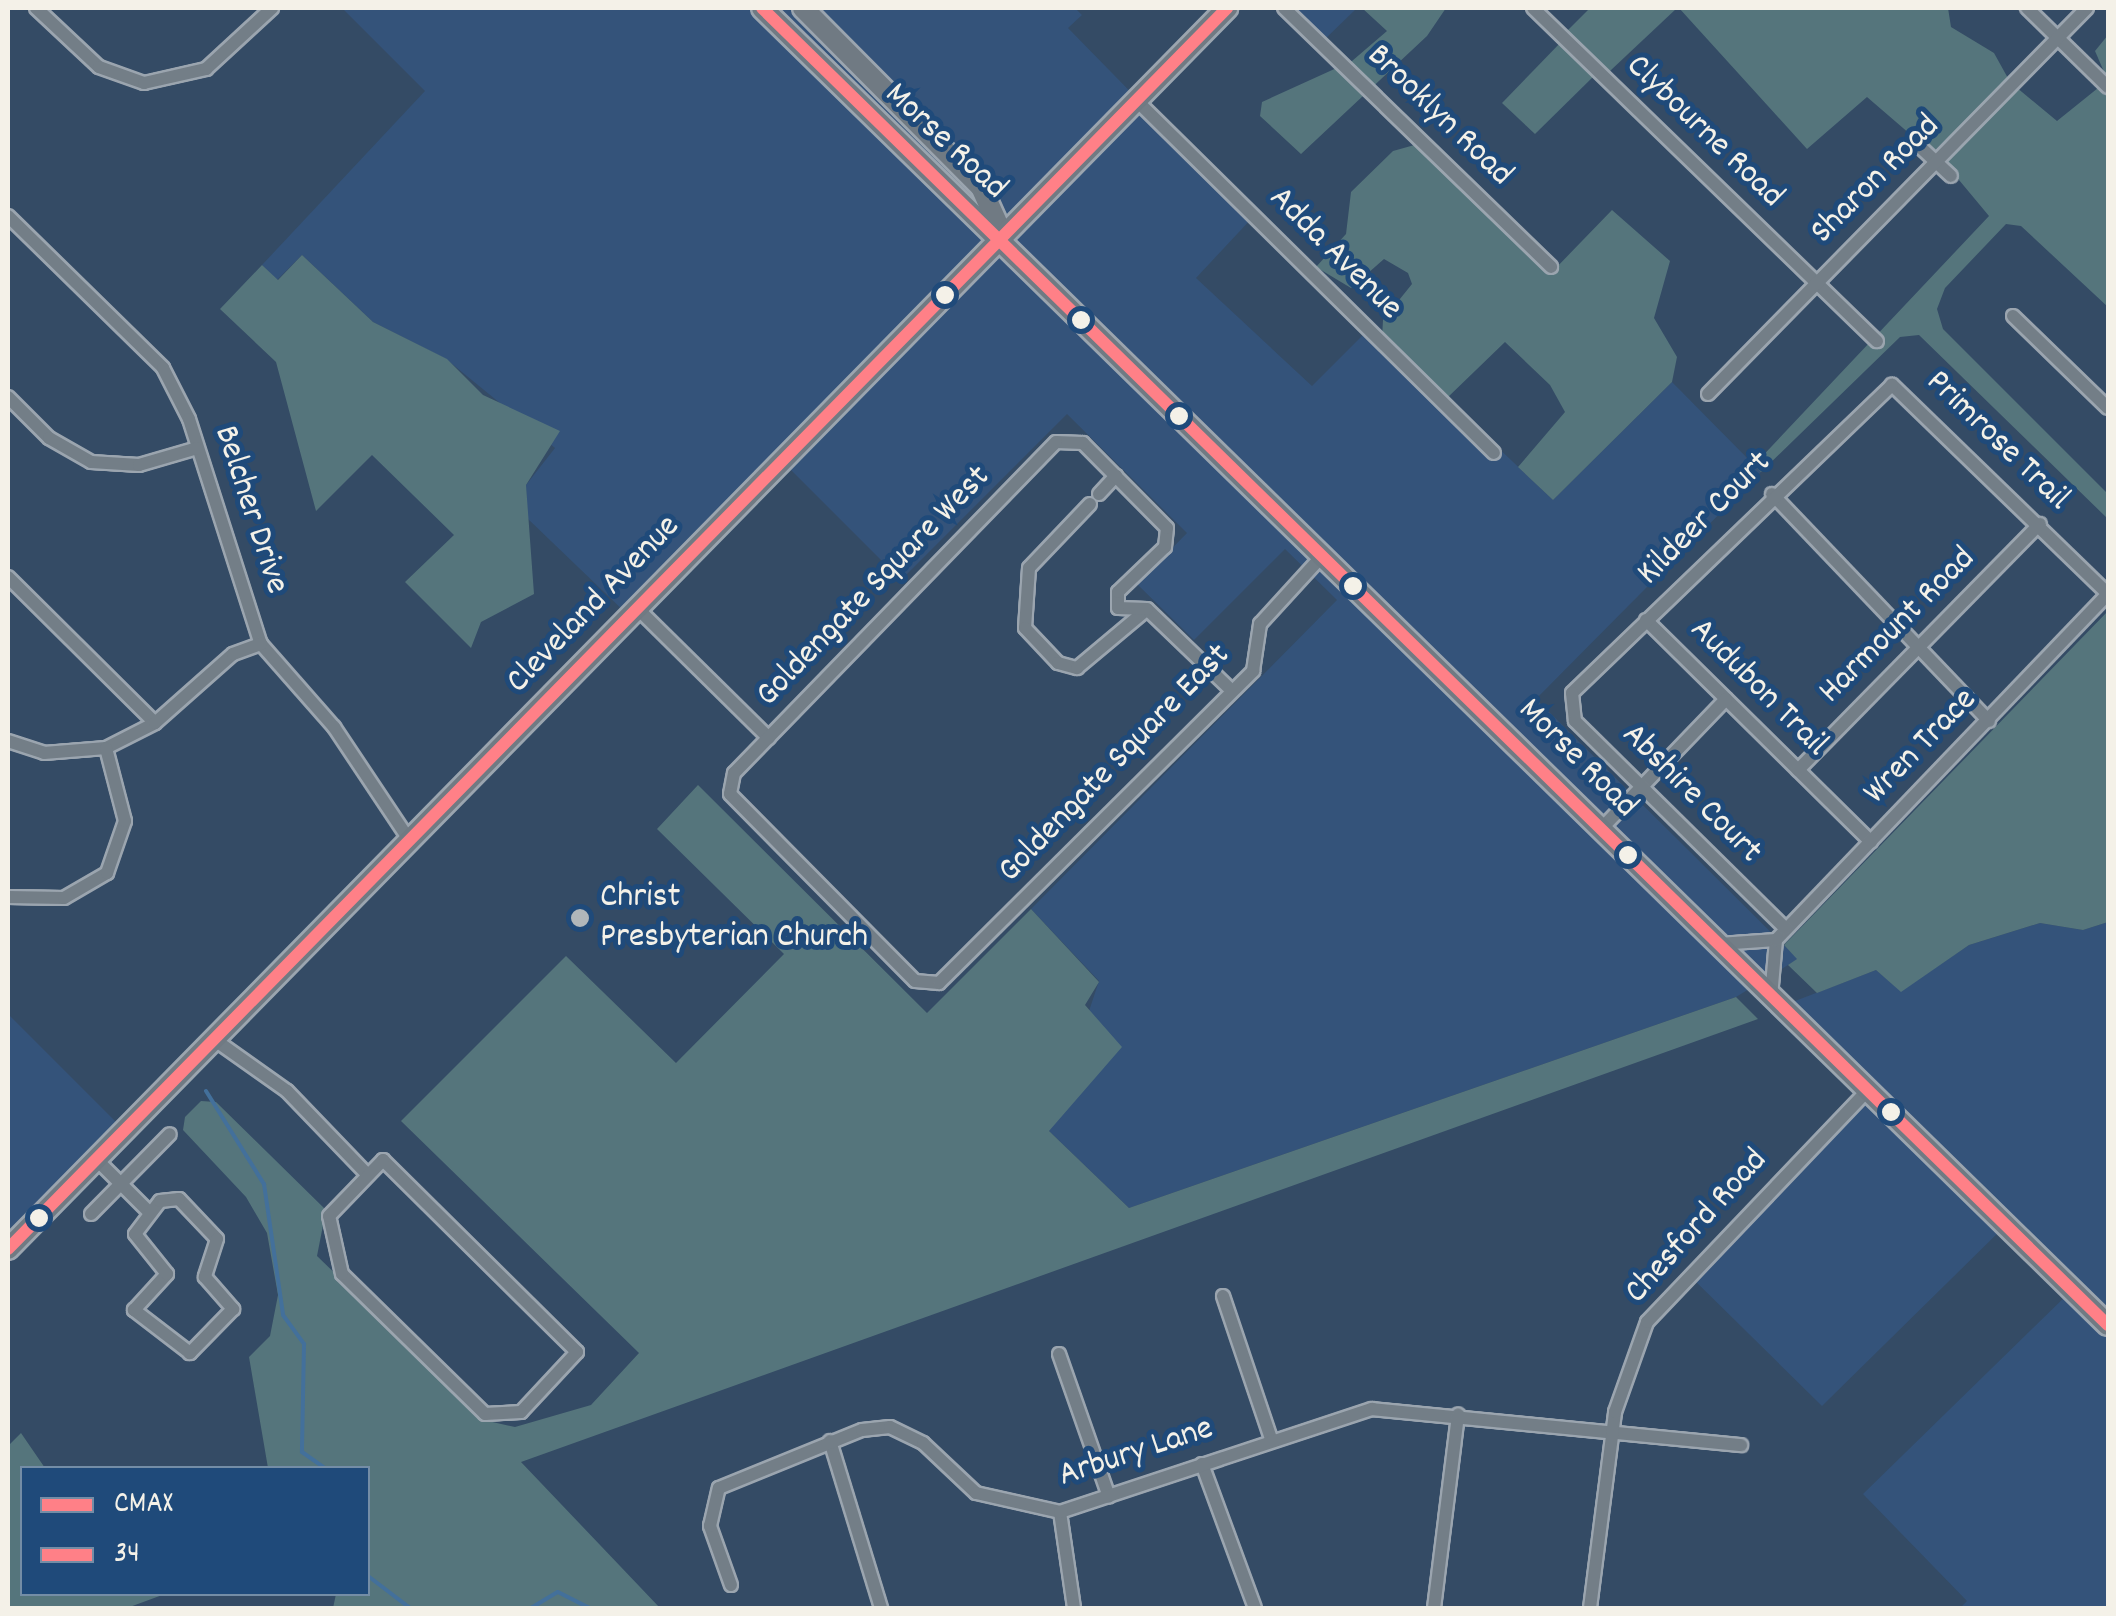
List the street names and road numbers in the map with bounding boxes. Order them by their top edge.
street label: Brooklyn Road [1357,36,1521,196]
street label: Clybourne Road [1616,46,1792,218]
street label: Morse Road [875,75,1015,209]
street label: Sharon Road [1802,106,1950,254]
street label: Adda Avenue [1259,178,1411,330]
street label: Primrose Trail [1916,362,2078,520]
street label: Belcher Drive [203,421,297,599]
street label: Kildeer Court [1629,443,1781,595]
street label: Goldengate Square West [748,457,1000,717]
street label: Cleveland Avenue [498,507,690,703]
street label: Harmount Road [1811,539,1985,713]
street label: Audubon Trail [1680,610,1836,766]
street label: Goldengate Square East [990,636,1240,892]
street label: Wren Trace [1855,680,1987,814]
street label: Morse Road [1508,690,1646,828]
street label: Abshire Court [1612,715,1770,873]
street label: Chesford Road [1616,1141,1778,1313]
street label: Arbury Lane [1054,1408,1218,1498]

